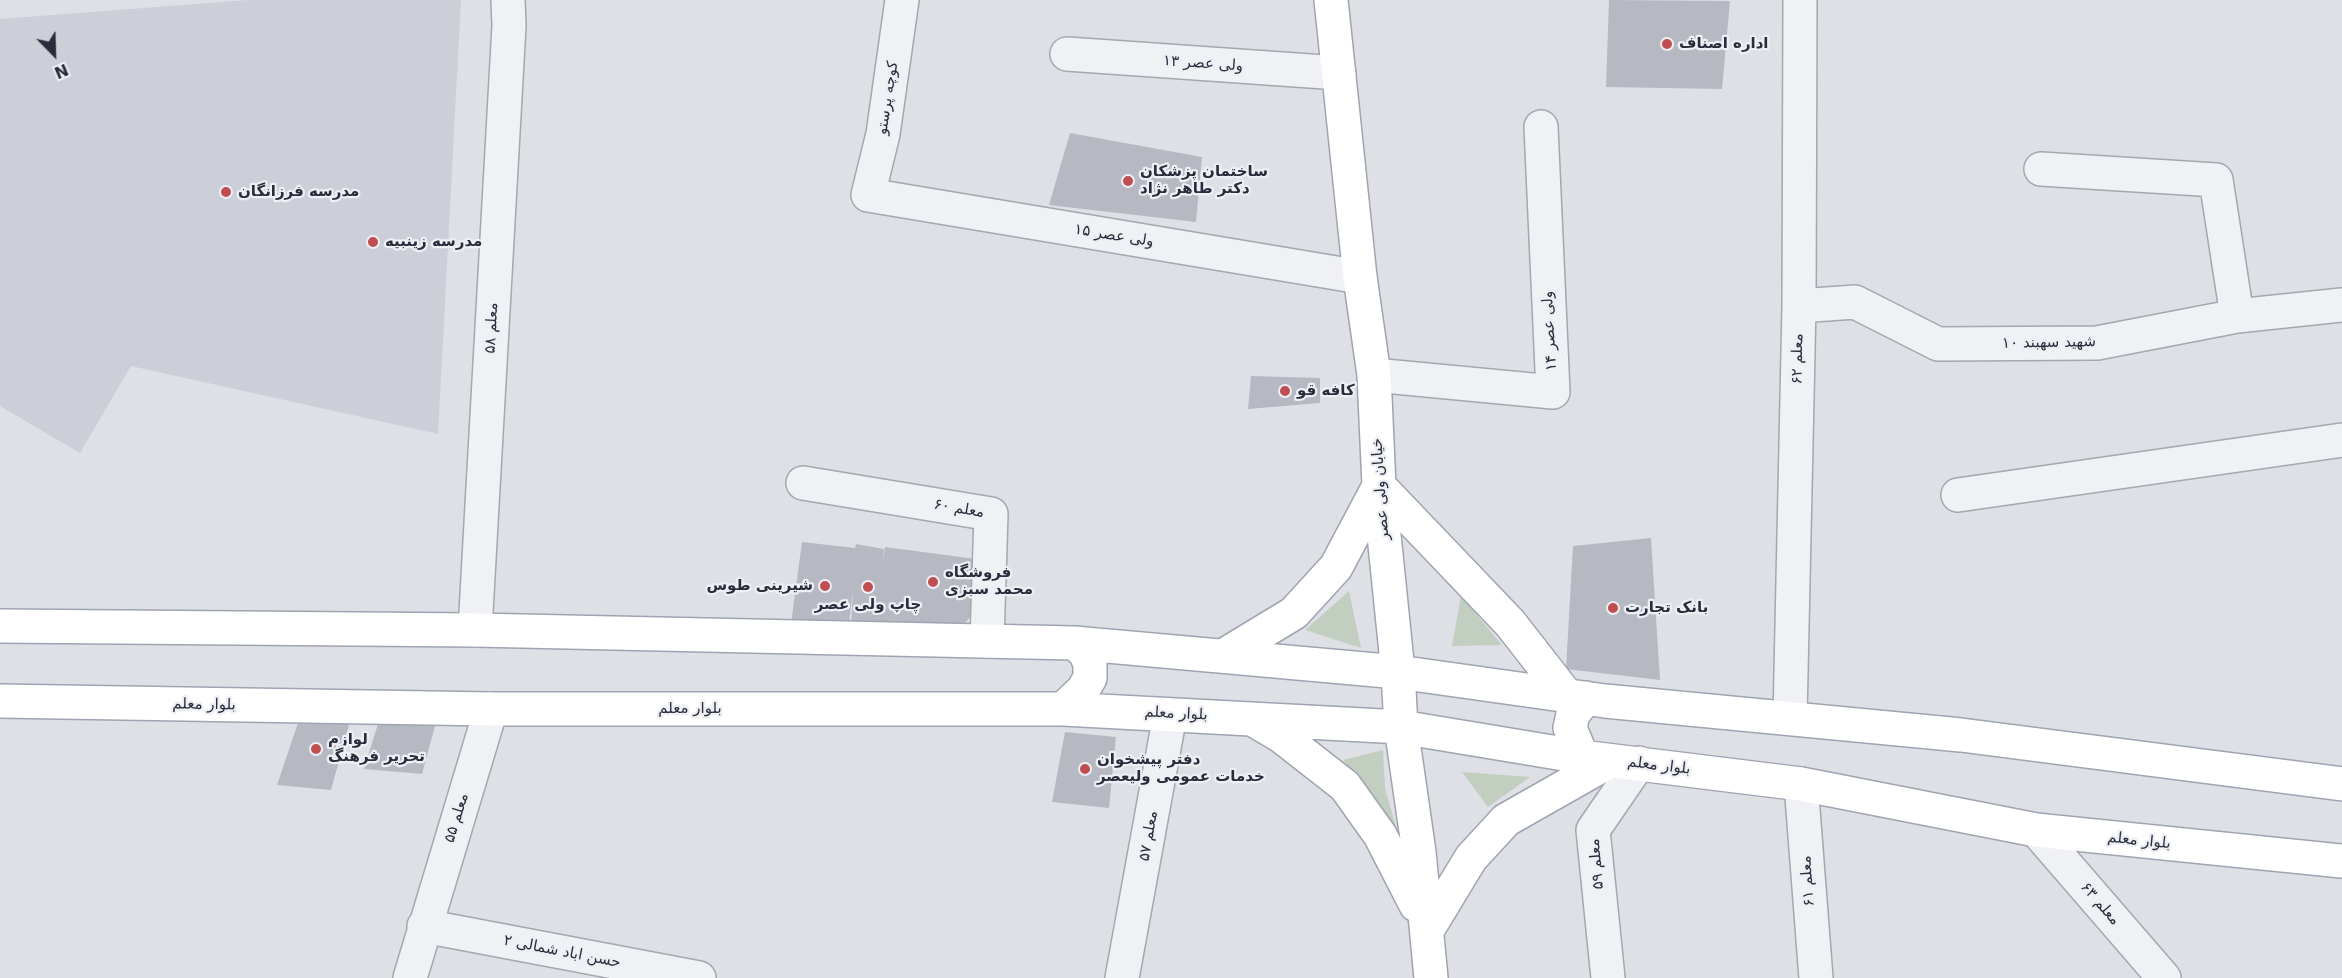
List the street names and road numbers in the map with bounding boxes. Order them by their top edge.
street label: ولی عصر ۱۳ [1162,52,1244,76]
street label: کوچه پرستو [873,60,903,136]
street label: ولی عصر ۱۵ [1073,221,1155,251]
street label: ولی عصر ۱۴ [1539,290,1561,372]
street label: معلم ۵۸ [482,302,502,354]
street label: معلم ۶۲ [1789,333,1807,385]
street label: شهید سهبند ۱۰ [2002,333,2096,353]
street label: خیابان ولی عصر [1368,437,1394,541]
street label: معلم ۶۰ [932,496,986,522]
street label: بلوار معلم [172,695,236,715]
street label: بلوار معلم [658,700,722,718]
street label: بلوار معلم [1144,703,1208,725]
street label: بلوار معلم [1626,753,1692,779]
street label: معلم ۵۵ [441,791,473,845]
street label: معلم ۵۷ [1136,809,1162,863]
street label: بلوار معلم [2107,829,2171,853]
street label: معلم ۵۹ [1586,838,1608,890]
street label: معلم ۶۱ [1797,855,1819,907]
street label: معلم ۶۳ [2076,879,2124,929]
street label: حسن اباد شمالی ۲ [502,932,622,972]

